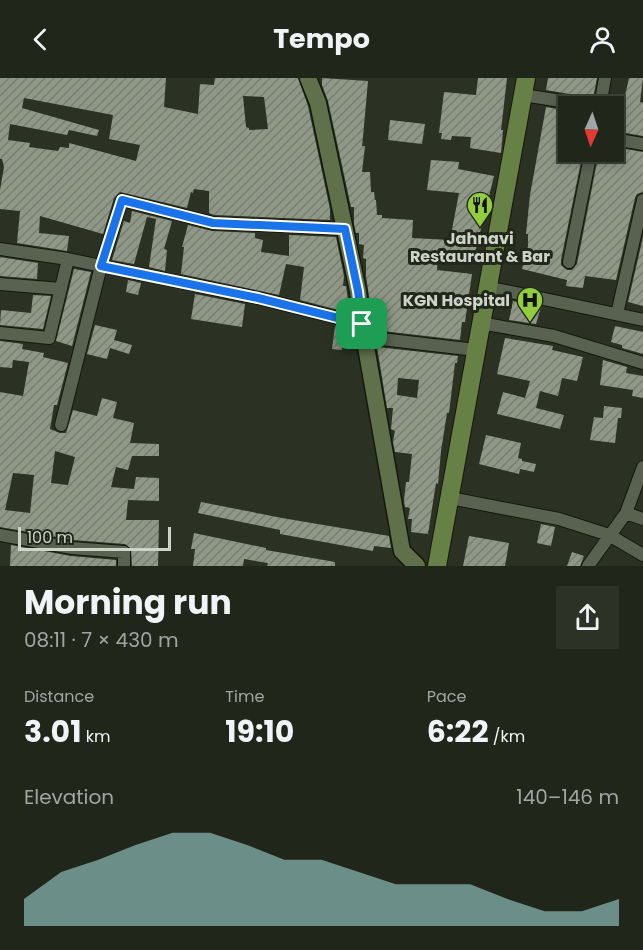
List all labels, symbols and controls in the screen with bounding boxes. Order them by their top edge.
text: Tempo [273,20,370,57]
icon: back [24,23,57,56]
icon: person [586,23,619,56]
north arrow [558,96,624,162]
map controls [558,96,624,162]
restaurant icon: Jahnavi Restaurant & Bar [465,190,495,228]
place label: Jahnavi Restaurant & Bar [410,227,550,268]
hospital icon: KGN Hospital [515,285,545,323]
place label: KGN Hospital [403,289,510,312]
pin [336,298,387,349]
icon: arrive [345,307,378,340]
scale bar [18,524,171,552]
text: 100 m [27,526,73,549]
text: Morning run [24,579,232,626]
button: share [556,586,619,649]
text: 08:11 · 7 × 430 m [24,626,178,654]
text: Distance [24,685,94,708]
text: Time [225,685,264,708]
text: Pace [427,685,466,708]
text: 3.01 [24,710,81,753]
text: 19:10 [225,710,294,753]
text: 6:22 [427,710,489,753]
text: km [81,725,110,748]
text: /km [489,725,525,748]
text: Elevation [24,783,114,811]
text: 140–146 m [516,783,619,811]

